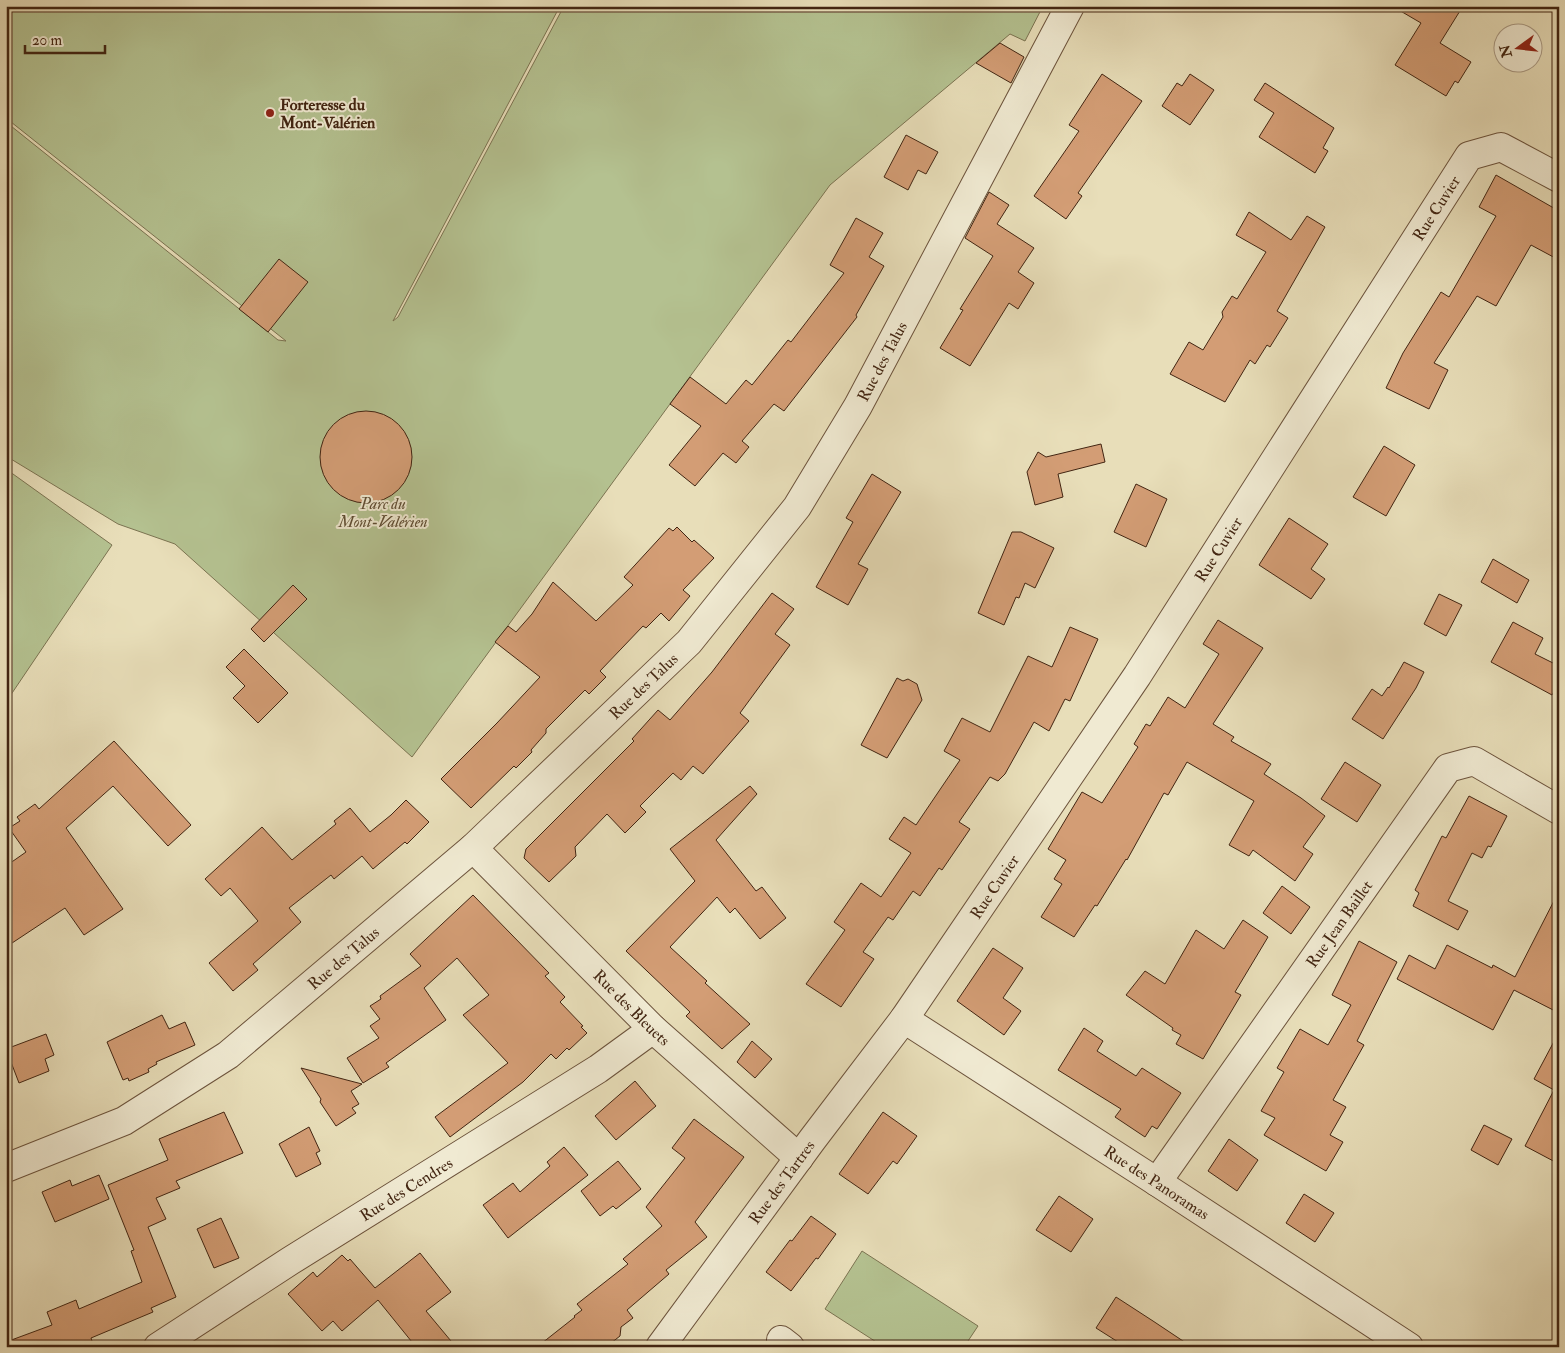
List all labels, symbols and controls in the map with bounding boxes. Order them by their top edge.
scale bar [25,22,105,54]
north arrow [1492,22,1542,72]
text: 20 m [32,31,62,50]
text: N [1496,43,1516,60]
place label: Forteresse du Mont-Valérien [279,95,376,133]
marker: Forteresse du Mont-Valérien [264,107,276,119]
street label: Rue Cuvier [1409,172,1465,245]
street label: Rue des Talus [853,318,912,405]
park label: Parc du Mont-Valérien [337,494,428,532]
street label: Rue Cuvier [1191,513,1247,586]
street label: Rue des Talus [605,649,682,724]
street label: Rue Cuvier [966,851,1024,923]
street label: Rue Jean Baillet [1302,877,1377,972]
street label: Rue des Talus [304,923,384,994]
street label: Rue des Bleuets [589,966,674,1050]
street label: Rue des Tartres [745,1137,819,1228]
street label: Rue des Panoramas [1100,1142,1213,1225]
street label: Rue des Cendres [356,1153,456,1226]

